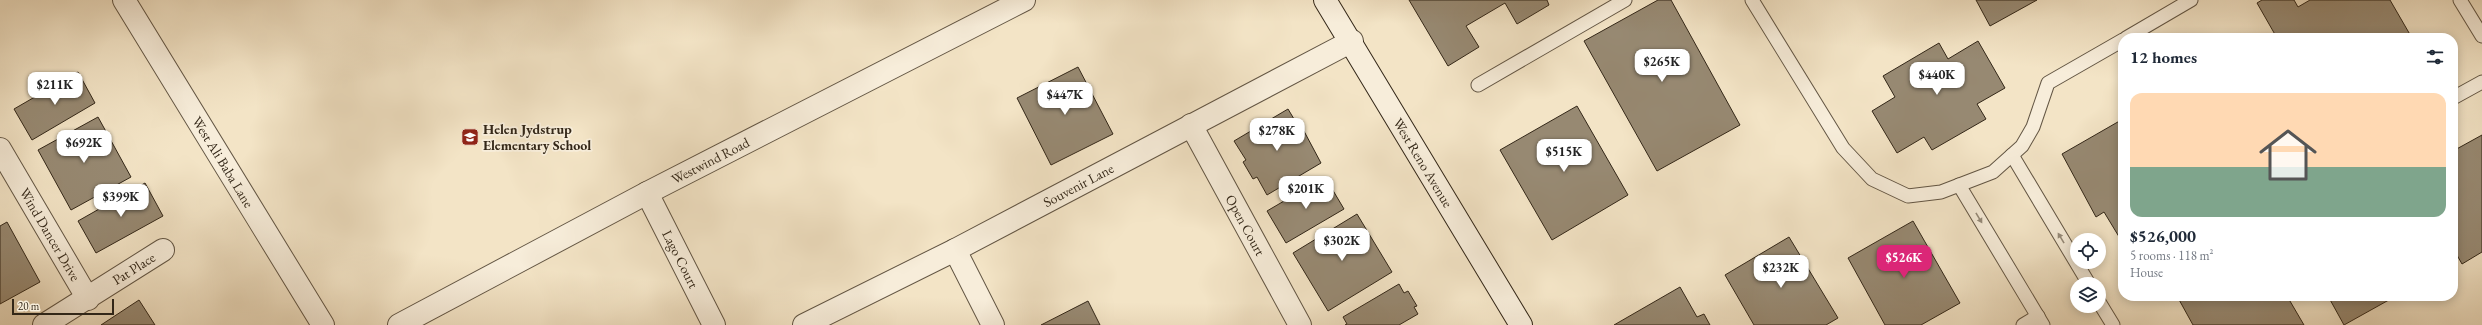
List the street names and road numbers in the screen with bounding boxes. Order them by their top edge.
street label: West Ali Baba Lane [188,113,258,211]
street label: West Reno Avenue [1389,115,1457,211]
street label: Westwind Road [668,133,753,188]
street label: Souvenir Lane [1040,159,1117,211]
street label: Wind Dancer Drive [16,184,85,285]
street label: Open Court [1222,191,1270,259]
street label: Lago Court [658,227,703,292]
street label: Pat Place [109,248,159,289]

